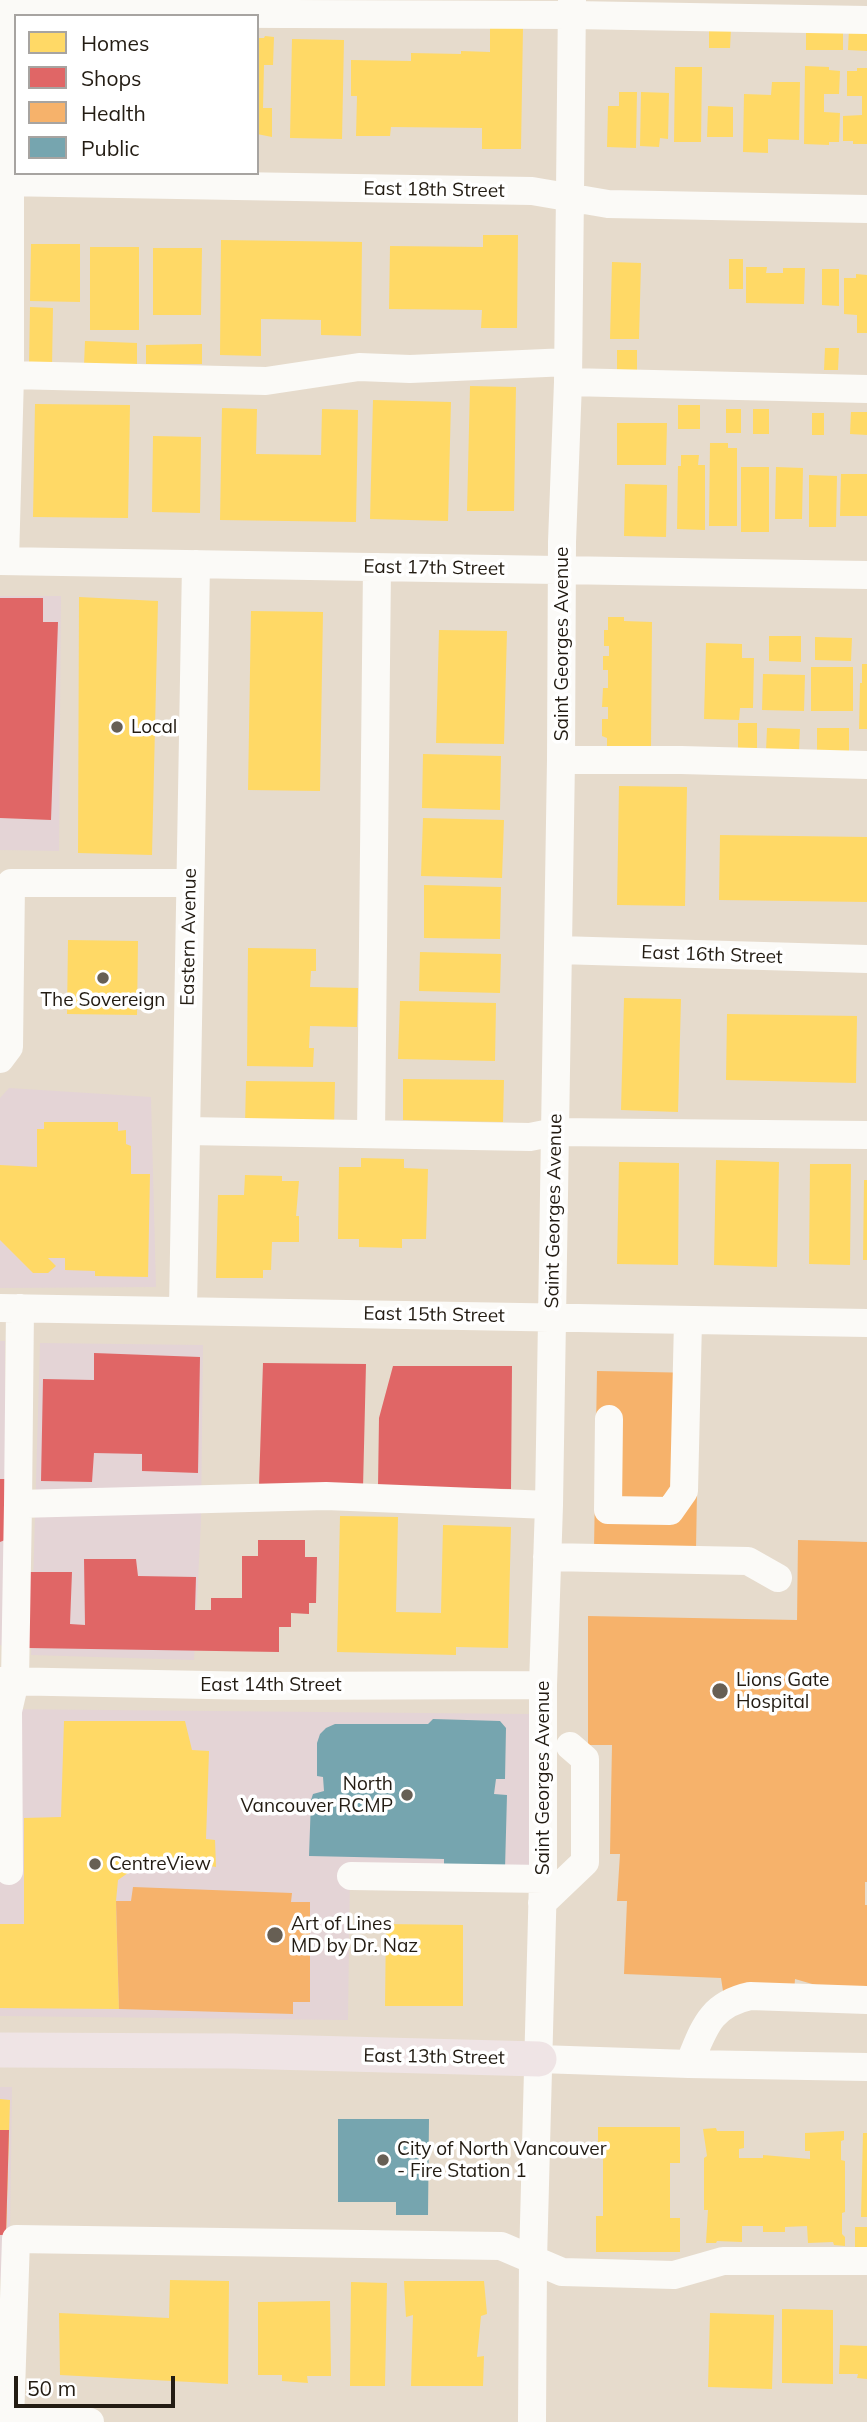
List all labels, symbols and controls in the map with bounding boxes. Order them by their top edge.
legend [14,14,259,175]
text: Homes [81,30,149,56]
text: Shops [81,65,141,91]
text: Health [81,100,146,126]
text: Public [81,135,140,161]
street label: East 18th Street [363,177,505,203]
street label: Saint Georges Avenue [551,547,573,741]
street label: East 17th Street [363,555,505,581]
place label: Local [131,716,177,738]
marker: Local [109,719,125,735]
street label: Eastern Avenue [176,868,202,1006]
street label: East 16th Street [641,941,783,969]
marker: The Sovereign [95,970,111,986]
place label: The Sovereign [41,989,165,1011]
street label: Saint Georges Avenue [541,1113,567,1309]
street label: East 15th Street [363,1302,505,1328]
place label: Lions Gate Hospital [736,1669,829,1713]
street label: East 14th Street [200,1674,342,1696]
street label: Saint Georges Avenue [532,1681,554,1875]
marker: Lions Gate Hospital [710,1681,730,1701]
place label: North Vancouver RCMP [240,1773,393,1817]
marker: North Vancouver RCMP [399,1787,415,1803]
place label: CentreView [109,1853,211,1875]
marker: CentreView [87,1856,103,1872]
place label: Art of Lines MD by Dr. Naz [291,1913,418,1957]
marker: Art of Lines MD by Dr. Naz [265,1925,285,1945]
street label: East 13th Street [363,2044,505,2070]
place label: City of North Vancouver - Fire Station 1 [397,2138,607,2182]
marker: City of North Vancouver - Fire Station 1 [375,2152,391,2168]
scale bar [18,2362,178,2406]
text: 50 m [27,2375,76,2401]

